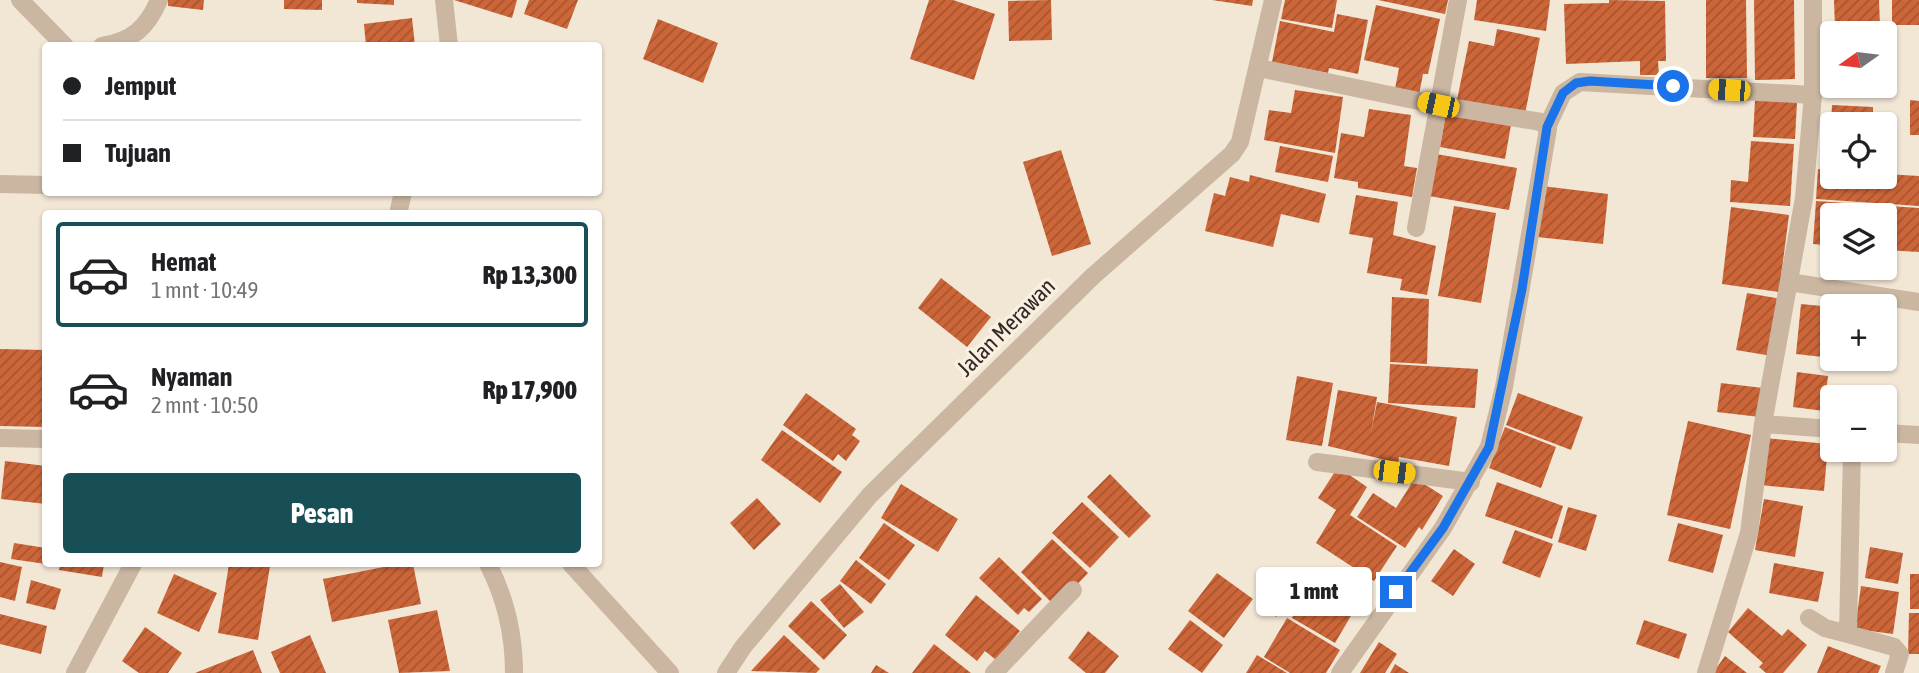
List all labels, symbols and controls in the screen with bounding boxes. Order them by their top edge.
north arrow [1820,21,1897,98]
map controls [1820,21,1897,462]
route start [1657,70,1689,102]
text: Jemput [105,71,176,101]
car [1708,78,1751,102]
car [1416,90,1461,120]
button: locate [1820,112,1897,189]
text: Tujuan [105,138,171,168]
button: layers [1820,203,1897,280]
icon: car [67,243,130,306]
text: Hemat [151,247,216,277]
text: Rp 13,300 [482,260,577,290]
street label: Jalan Merawan [952,273,1060,381]
text: 1 mnt · 10:49 [151,277,258,303]
button: + [1820,294,1897,371]
icon: car [67,358,130,421]
text: Nyaman [151,362,232,392]
text: Rp 17,900 [482,375,577,405]
button: − [1820,385,1897,462]
text: 2 mnt · 10:50 [151,392,258,418]
car [1372,459,1417,485]
button: Pesan [63,473,581,553]
callout: 1 mnt [1256,568,1372,616]
route end [1380,576,1412,608]
text: 1 mnt [1290,578,1338,604]

